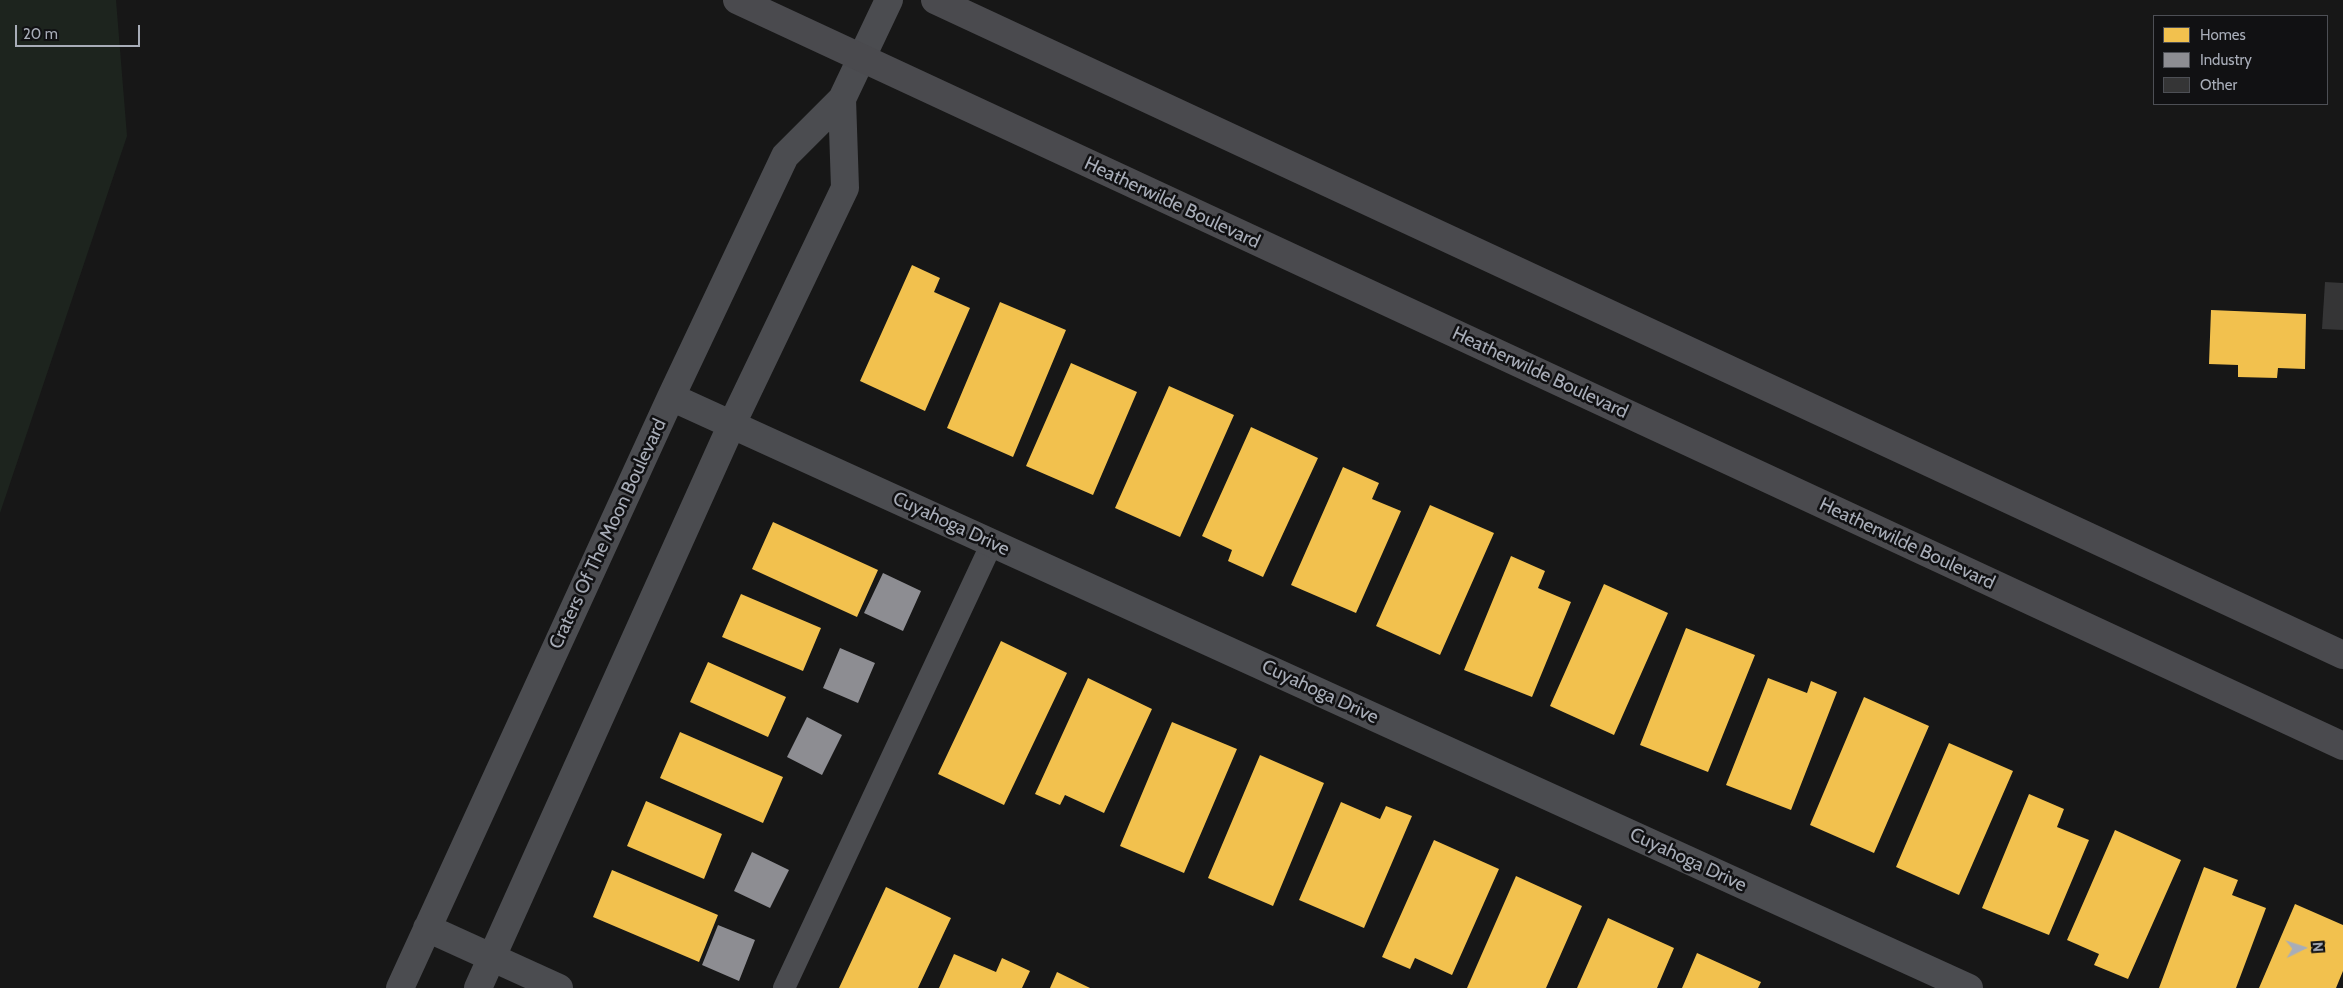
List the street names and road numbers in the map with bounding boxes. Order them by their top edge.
street label: Heatherwilde Boulevard [1080,152,1264,254]
street label: Heatherwilde Boulevard [1448,322,1632,424]
street label: Craters Of The Moon Boulevard [545,415,671,653]
street label: Cuyahoga Drive [889,487,1013,561]
street label: Heatherwilde Boulevard [1815,493,1999,595]
street label: Cuyahoga Drive [1258,655,1382,729]
street label: Cuyahoga Drive [1626,823,1750,897]

